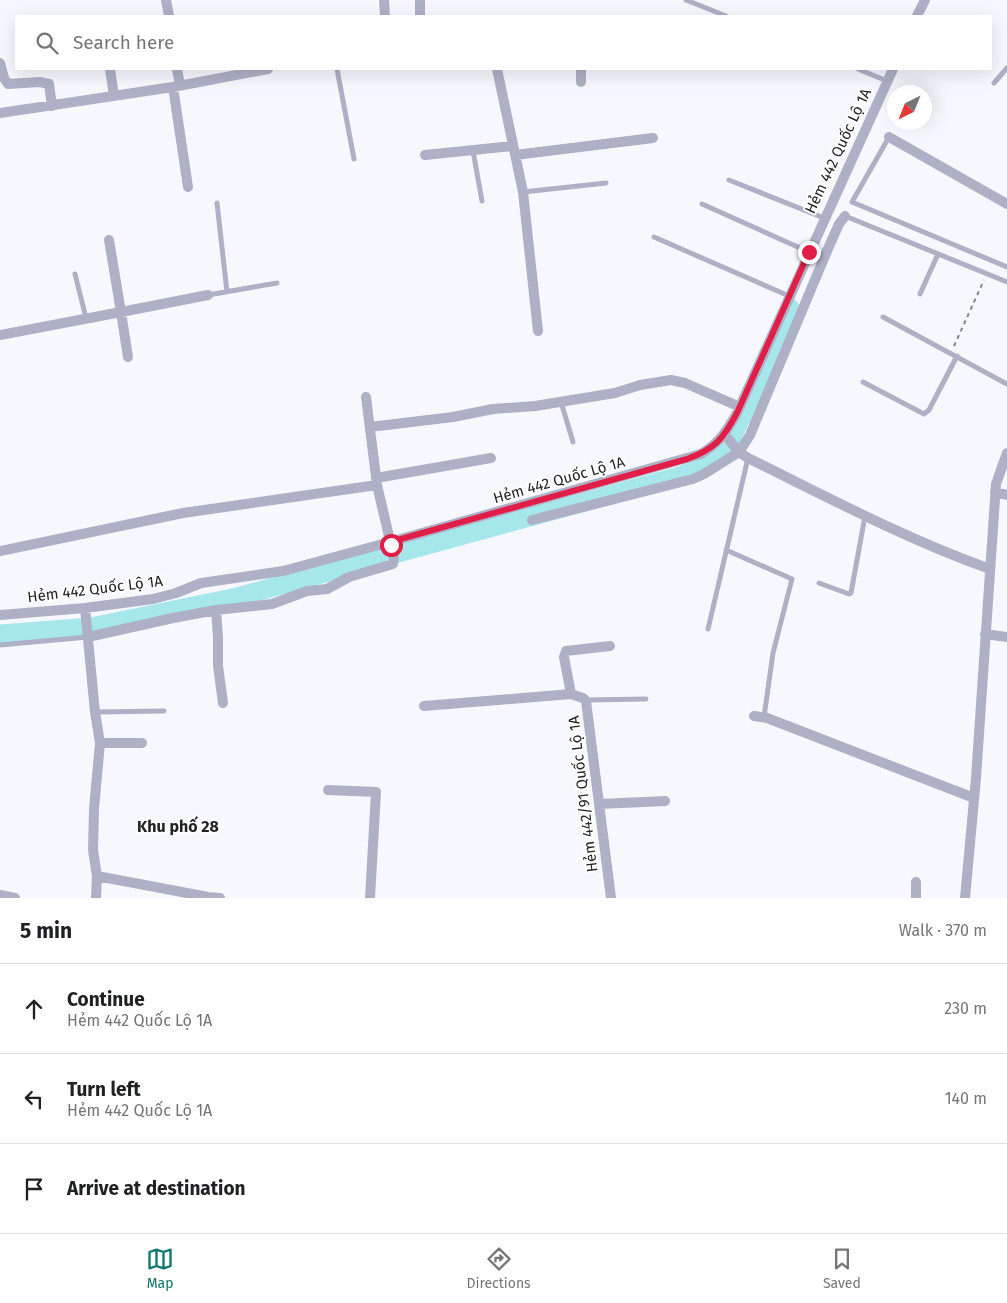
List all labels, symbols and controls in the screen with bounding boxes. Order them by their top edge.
search box [15,15,992,70]
icon: search [33,29,61,57]
text: Search here [73,31,174,54]
street label: Hẻm 442 Quốc Lộ 1A [801,85,875,217]
north arrow [887,85,932,130]
route end [798,241,821,264]
street label: Hẻm 442 Quốc Lộ 1A [491,452,627,507]
route start [380,534,403,557]
street label: Hẻm 442 Quốc Lộ 1A [26,572,164,606]
street label: Hẻm 442/91 Quốc Lộ 1A [564,714,602,873]
district label: Khu phố 28 [137,816,219,836]
text: 5 min [20,918,72,944]
text: Walk · 370 m [899,921,987,940]
text: Continue [67,988,145,1011]
icon: ahead [20,995,48,1023]
text: 230 m [944,999,987,1018]
text: Hẻm 442 Quốc Lộ 1A [67,1011,212,1030]
text: Turn left [67,1078,141,1101]
icon: left [20,1085,48,1113]
text: 140 m [945,1089,987,1108]
text: Hẻm 442 Quốc Lộ 1A [67,1101,212,1120]
icon: arrive [20,1175,48,1203]
text: Arrive at destination [67,1177,246,1200]
tab: Map [146,1245,174,1292]
tab: Directions [466,1245,531,1292]
tab: Saved [823,1245,861,1292]

